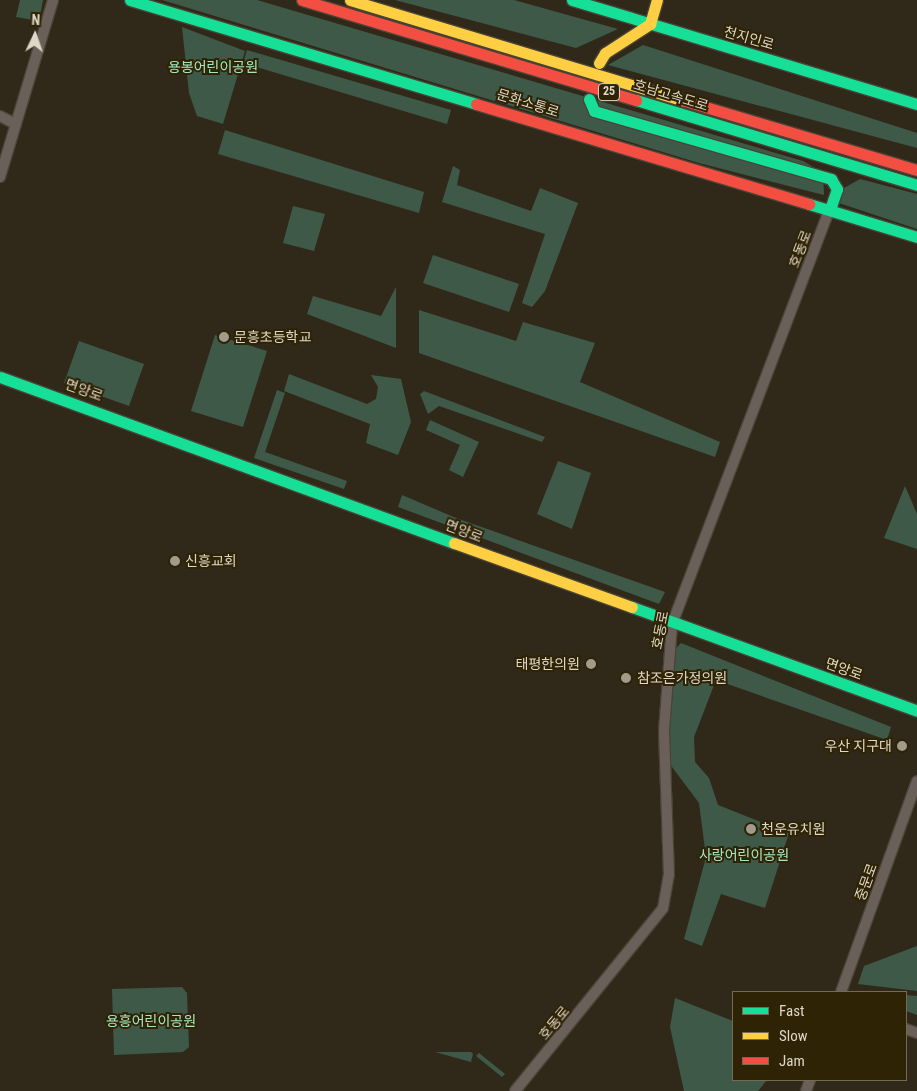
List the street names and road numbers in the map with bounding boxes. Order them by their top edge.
street label: 천지인로 [722,23,776,53]
street label: 호남고속도로 [632,76,710,114]
road number: 25 [598,82,620,101]
street label: 문화소통로 [495,86,561,120]
street label: 호동로 [785,228,815,270]
street label: 면앙로 [63,375,105,405]
street label: 면앙로 [443,516,485,546]
street label: 호동로 [648,609,672,651]
street label: 면앙로 [823,654,865,684]
street label: 중문로 [851,861,881,903]
street label: 호동로 [535,1003,573,1043]

